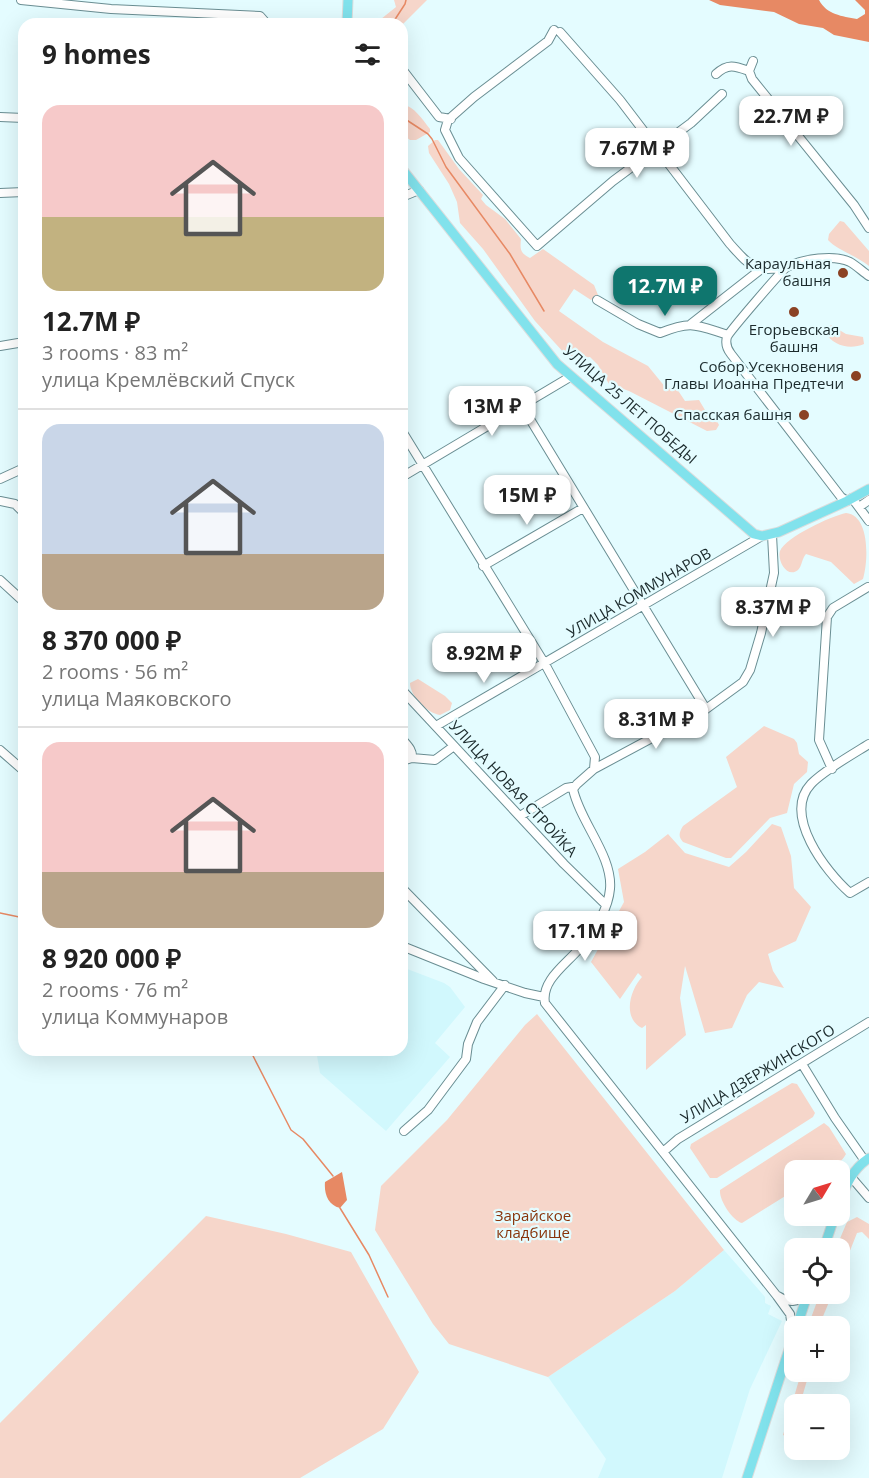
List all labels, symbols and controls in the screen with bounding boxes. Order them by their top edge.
text: 9 homes [42,36,151,72]
icon: filters [351,38,384,71]
pin: 22.7M ₽ [736,96,846,147]
text: 22.7M ₽ [753,102,829,129]
pin: 7.67M ₽ [582,128,692,179]
text: 7.67M ₽ [599,134,675,161]
icon: home [159,144,267,252]
place label: Караульная башня [745,253,831,290]
pin: 12.7M ₽ [610,266,720,317]
marker: Караульная башня [836,266,850,280]
text: 12.7M ₽ [627,272,703,299]
text: 12.7M ₽ [42,303,140,339]
marker: Егорьевская башня [787,305,801,319]
place label: Егорьевская башня [749,319,839,356]
text: 3 rooms · 83 m² [42,339,188,366]
street label: УЛИЦА 25 ЛЕТ ПОБЕДЫ [560,341,702,468]
place label: Собор Усекновения Главы Иоанна Предтечи [664,356,844,393]
text: улица Кремлёвский Спуск [42,366,295,393]
marker: Собор Усекновения Главы Иоанна Предтечи [849,369,863,383]
pin: 13M ₽ [450,386,534,437]
text: 13M ₽ [463,392,521,419]
place label: Спасская башня [674,404,792,424]
marker: Спасская башня [797,408,811,422]
icon: home [159,463,267,571]
pin: 15M ₽ [485,475,569,526]
text: 15M ₽ [498,481,556,508]
street label: УЛИЦА КОММУНАРОВ [563,543,714,642]
pin: 8.37M ₽ [718,587,828,638]
text: 8.37M ₽ [735,593,811,620]
text: 8 370 000 ₽ [42,622,181,658]
pin: 8.92M ₽ [429,633,539,684]
text: 8.92M ₽ [446,639,522,666]
text: 2 rooms · 56 m² [42,658,188,685]
text: улица Маяковского [42,685,232,712]
pin: 8.31M ₽ [601,699,711,750]
text: 8.31M ₽ [618,705,694,732]
street label: УЛИЦА НОВАЯ СТРОЙКА [445,716,583,861]
icon: home [159,781,267,889]
pin: 17.1M ₽ [530,911,640,962]
text: 17.1M ₽ [547,917,623,944]
text: 8 920 000 ₽ [42,940,181,976]
text: 2 rooms · 76 m² [42,976,188,1003]
text: улица Коммунаров [42,1003,228,1030]
street label: УЛИЦА ДЗЕРЖИНСКОГО [677,1019,838,1127]
north arrow [784,1160,850,1226]
map controls [784,1160,850,1460]
park label: Зарайское кладбище [495,1205,571,1242]
button: locate [784,1238,850,1304]
button: + [784,1316,850,1382]
button: − [784,1394,850,1460]

